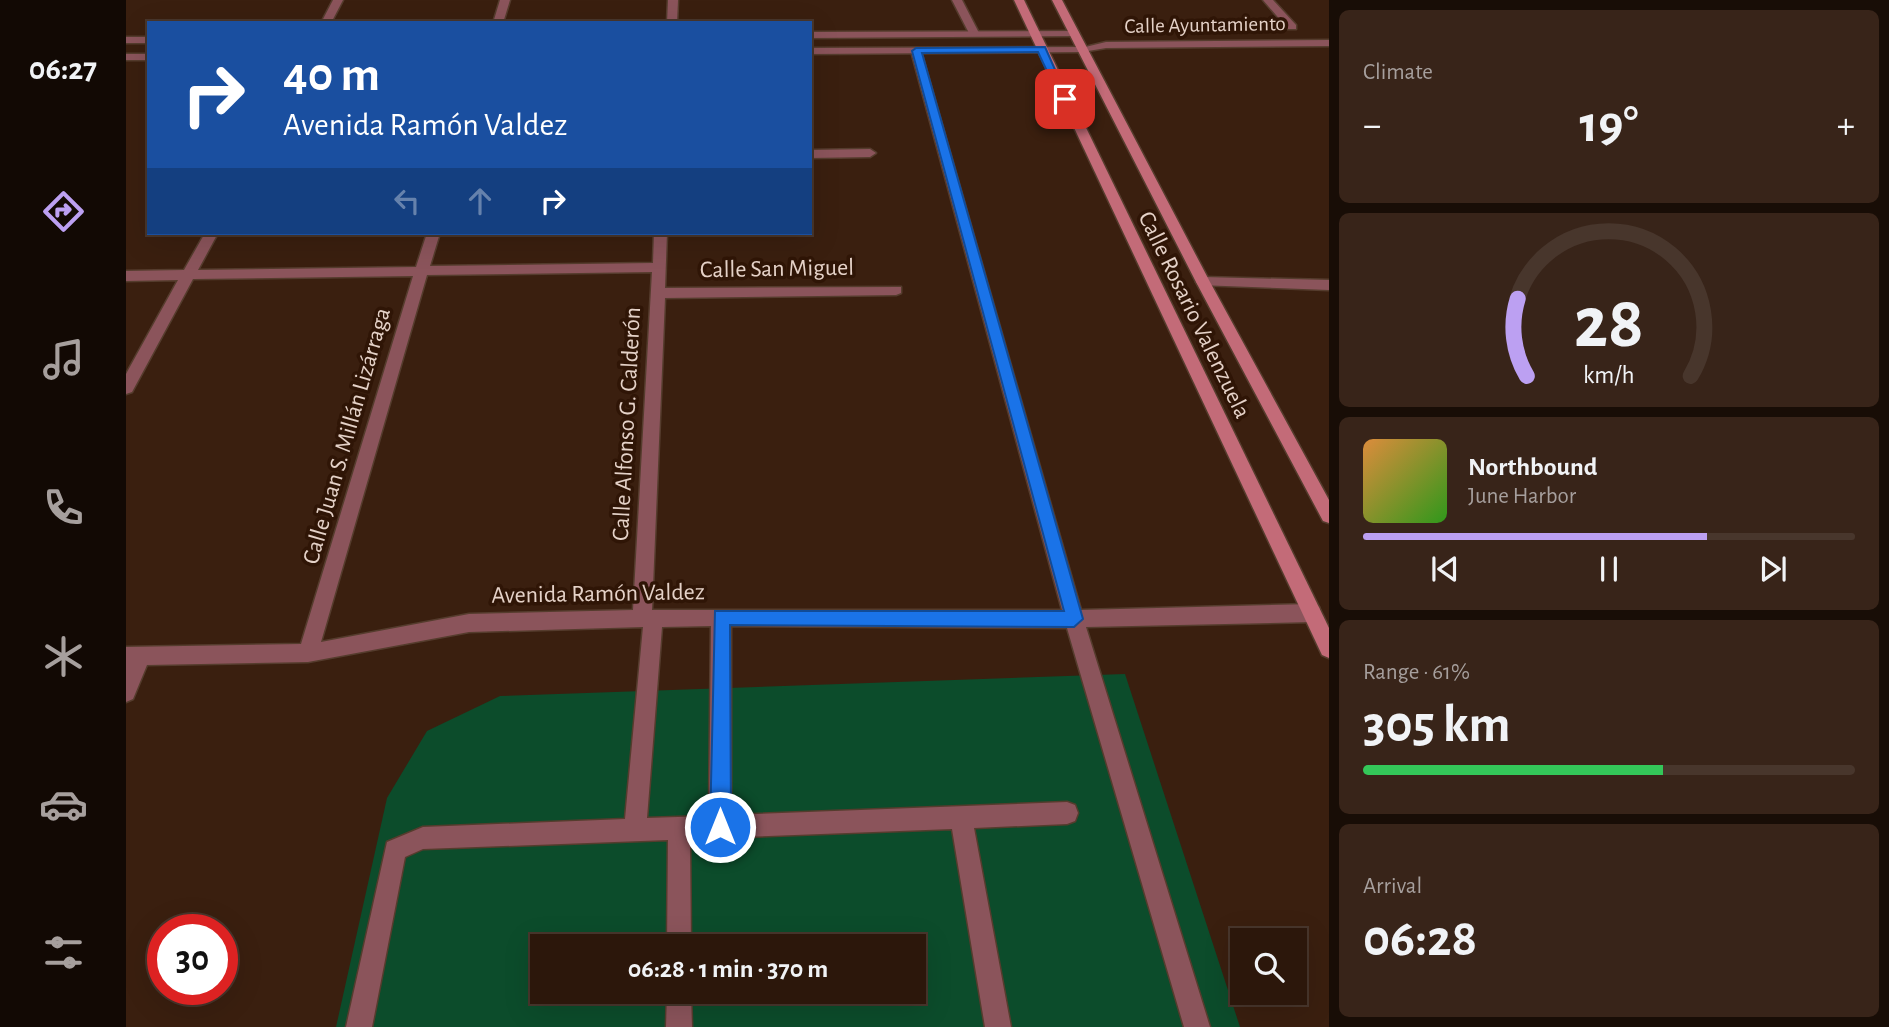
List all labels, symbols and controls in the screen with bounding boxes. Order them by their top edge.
street label: Calle Ayuntamiento [1124,13,1286,37]
icon: right [168,49,259,140]
text: 40 m [283,51,380,100]
text: 06:27 [29,53,97,85]
text: Climate [1363,61,1433,84]
pin [1035,69,1095,129]
icon: arrive [1046,80,1084,118]
text: 19° [1579,99,1639,151]
text: − [1363,107,1381,145]
text: + [1837,107,1855,145]
text: Avenida Ramón Valdez [283,109,568,141]
icon: left [388,182,426,220]
icon: ahead [461,182,499,220]
icon: right [534,182,572,220]
icon: directions [39,187,88,236]
street label: Calle Rosario Valenzuela [1134,208,1254,422]
street label: Calle San Miguel [700,256,854,282]
text: 28 [1574,289,1644,362]
street label: Calle Juan S. Millán Lizárraga [299,305,395,567]
street label: Calle Alfonso G. Calderón [609,306,645,542]
icon: music [39,335,88,384]
text: km/h [1583,363,1635,388]
text: Northbound [1468,454,1597,480]
icon: phone [39,483,88,532]
text: June Harbor [1468,485,1576,508]
icon: previous [1426,550,1464,588]
icon: pause [1590,550,1628,588]
icon: next [1754,550,1792,588]
street label: Avenida Ramón Valdez [491,580,705,608]
icon: climate [39,632,88,681]
text: Range · 61% [1363,661,1470,684]
text: 305 km [1363,699,1511,751]
icon: car [39,780,88,829]
position arrow [683,790,757,864]
text: Arrival [1363,875,1422,898]
text: 06:28 [1363,913,1477,965]
speed limit sign: 30 [147,914,238,1005]
icon: filters [39,928,88,977]
map controls [1230,928,1307,1005]
button: search [1230,928,1307,1005]
text: 06:28 · 1 min · 370 m [628,956,828,982]

